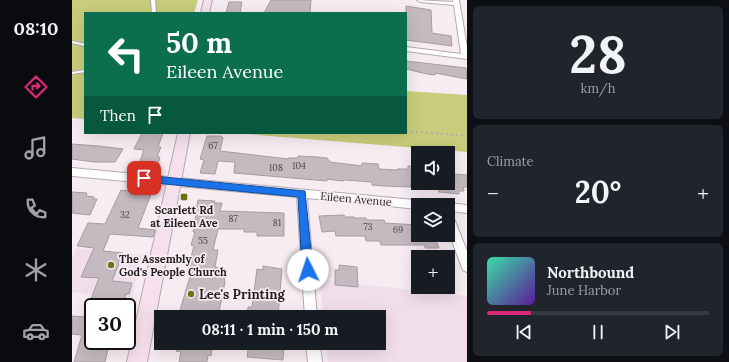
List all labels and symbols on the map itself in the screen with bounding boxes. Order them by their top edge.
house number: 67 [208,140,218,151]
house number: 104 [292,160,306,171]
pin [127,161,161,195]
house number: 108 [269,162,283,173]
street label: Eileen Avenue [320,189,392,209]
marker: Scarlett Rd at Eileen Ave [179,192,189,202]
place label: Scarlett Rd at Eileen Ave [150,203,218,230]
house number: 32 [120,209,130,220]
house number: 87 [228,213,238,224]
house number: 81 [273,217,281,228]
house number: 73 [363,221,373,232]
house number: 69 [393,224,403,235]
house number: 55 [198,235,208,246]
position arrow [287,249,329,291]
place label: The Assembly of God's People Church [119,252,227,279]
marker: The Assembly of God's People Church [106,260,116,270]
place label: Lee's Printing [199,286,286,303]
marker: Lee's Printing [186,289,196,299]
speed limit sign: 30 [84,298,136,350]

